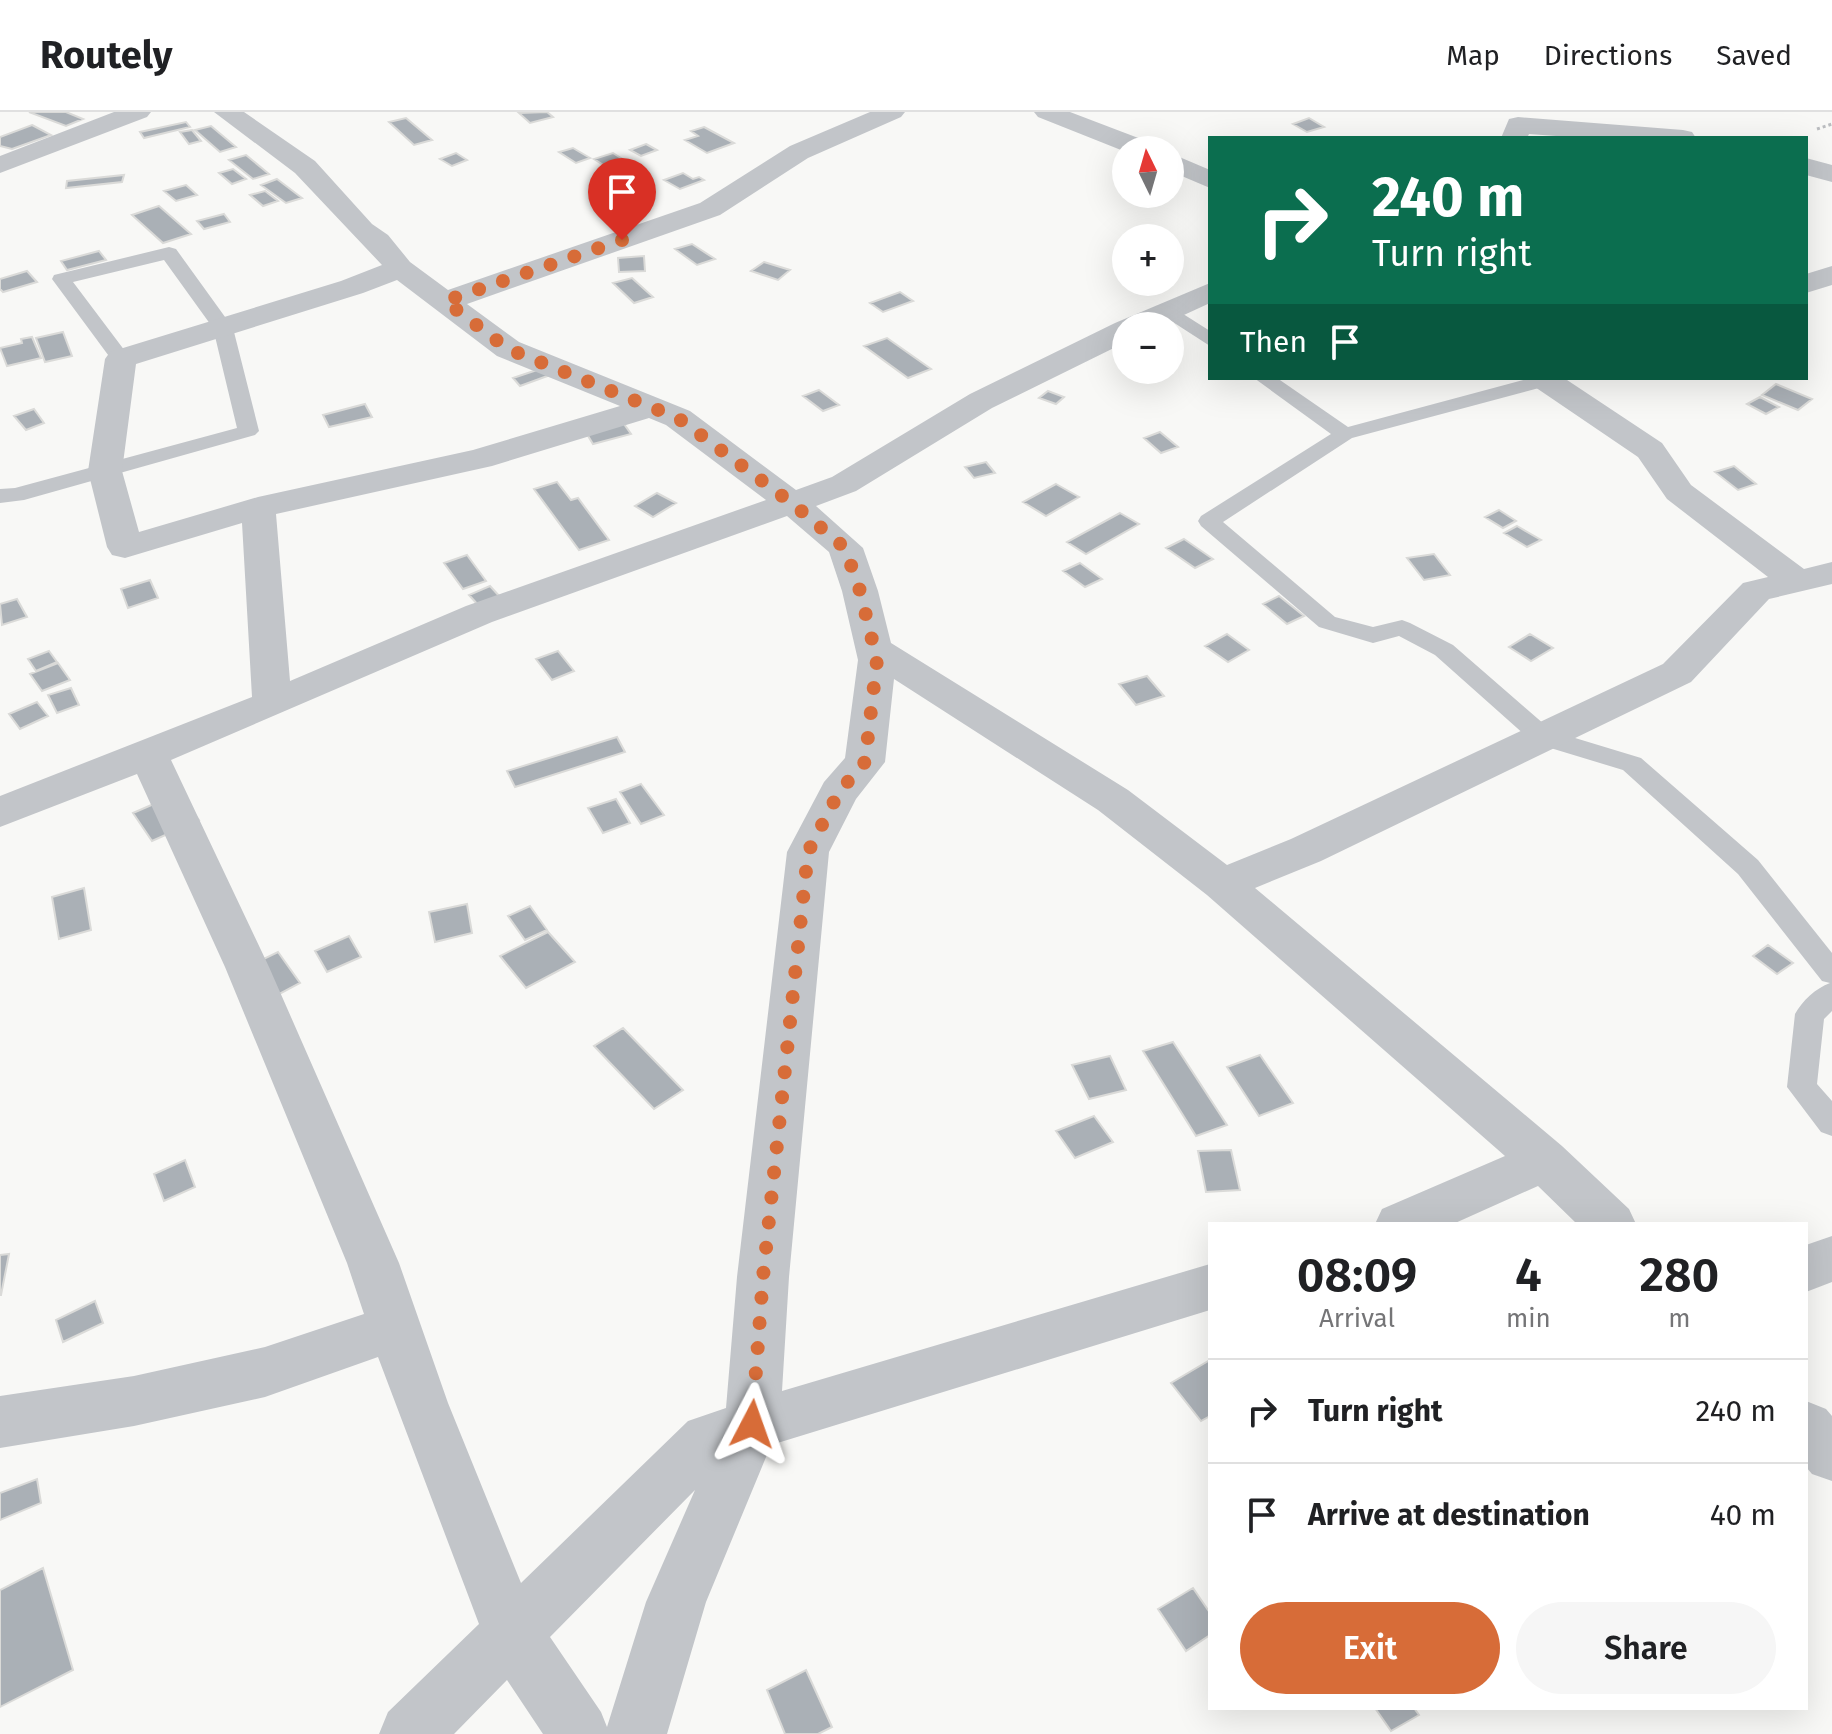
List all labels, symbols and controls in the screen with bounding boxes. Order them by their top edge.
text: Routely [40,32,172,78]
text: Map [1446,39,1500,72]
text: Directions [1544,39,1672,72]
text: Saved [1716,39,1792,72]
north arrow [1112,136,1184,208]
map controls [1112,136,1184,384]
pin [588,158,656,240]
text: 240 m [1372,164,1524,231]
icon: right [1240,168,1344,272]
icon: arrive [600,170,644,214]
button: + [1112,224,1184,296]
text: Turn right [1372,232,1532,276]
button: − [1112,312,1184,384]
icon: arrive [1323,320,1367,364]
text: Then [1240,324,1307,360]
text: 08:09 [1297,1246,1417,1304]
text: 4 [1515,1246,1542,1304]
text: 280 [1639,1246,1719,1304]
text: Arrival [1319,1303,1395,1334]
text: min [1506,1303,1551,1334]
text: m [1668,1303,1691,1334]
position arrow [710,1382,794,1466]
icon: right [1240,1389,1284,1433]
text: Turn right [1308,1393,1443,1429]
text: 240 m [1696,1393,1776,1429]
icon: arrive [1240,1493,1284,1537]
text: Arrive at destination [1308,1497,1590,1533]
text: 40 m [1710,1497,1776,1533]
button: Exit [1240,1602,1500,1694]
button: Share [1516,1602,1776,1694]

